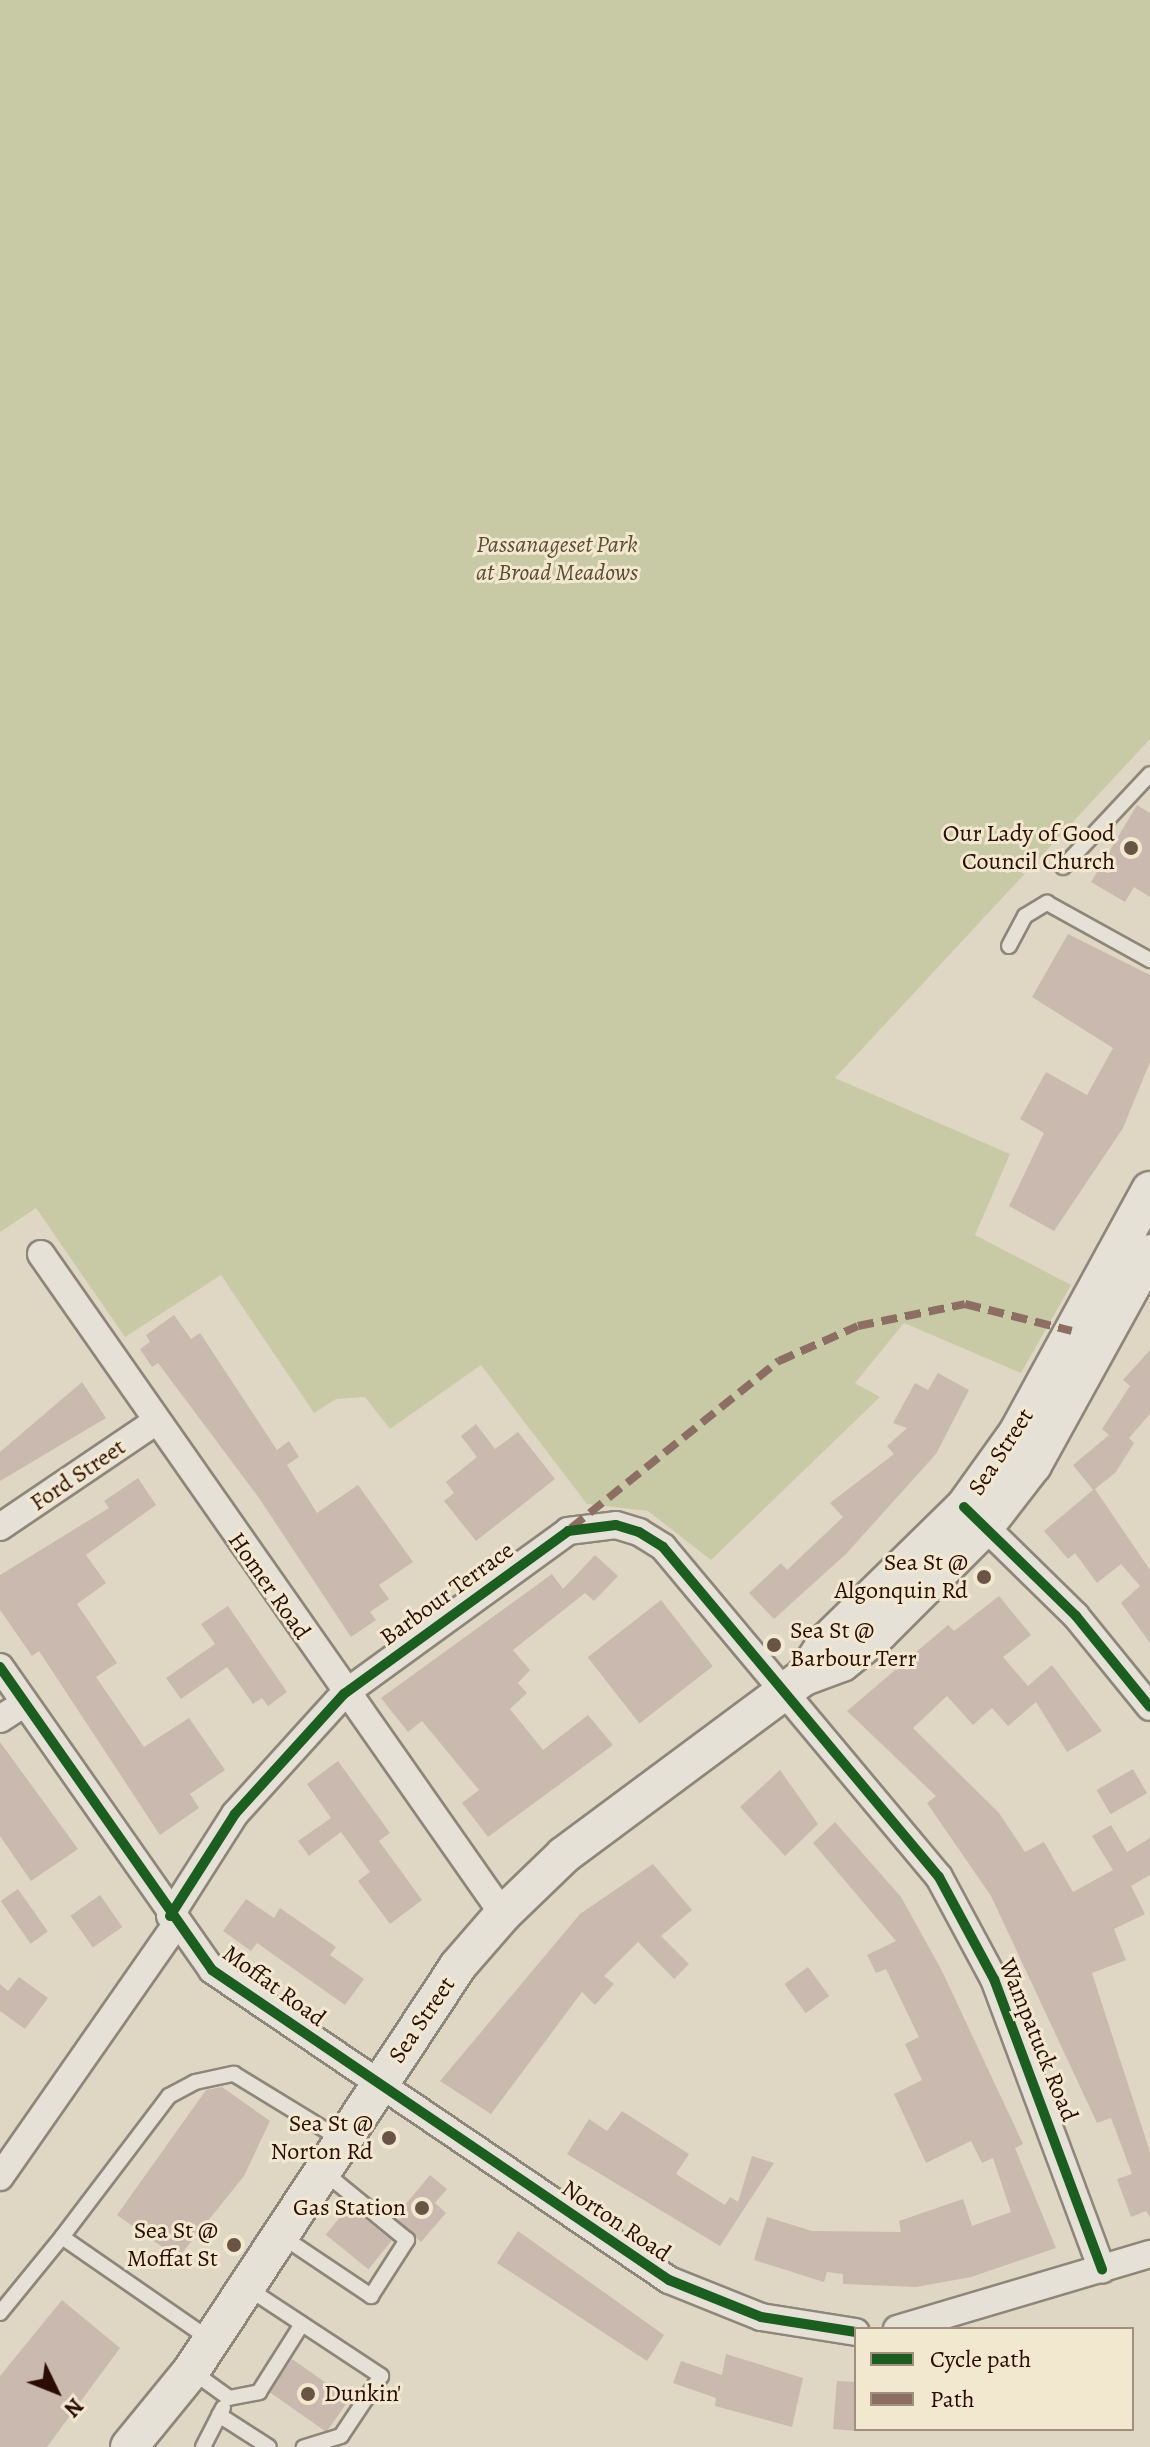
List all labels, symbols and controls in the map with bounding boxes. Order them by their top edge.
park label: Passanageset Park at Broad Meadows [476,531,638,587]
place label: Our Lady of Good Council Church [943,820,1115,876]
marker: Our Lady of Good Council Church [1122,839,1140,857]
street label: Sea Street [962,1403,1040,1501]
street label: Ford Street [25,1433,131,1517]
street label: Homer Road [222,1527,316,1645]
street label: Barbour Terrace [375,1536,519,1652]
place label: Sea St @ Algonquin Rd [835,1549,968,1605]
marker: Sea St @ Algonquin Rd [975,1568,993,1586]
place label: Sea St @ Barbour Terr [790,1617,917,1673]
marker: Sea St @ Barbour Terr [765,1636,783,1654]
street label: Moffat Road [217,1939,331,2033]
street label: Wampatuck Road [992,1954,1084,2126]
street label: Sea Street [383,1971,461,2069]
place label: Sea St @ Norton Rd [270,2110,373,2166]
marker: Sea St @ Norton Rd [380,2129,398,2147]
street label: Norton Road [556,2174,676,2268]
place label: Gas Station [293,2194,406,2222]
marker: Gas Station [413,2199,431,2217]
place label: Sea St @ Moffat St [127,2217,218,2273]
marker: Sea St @ Moffat St [225,2236,243,2254]
legend [854,2327,1134,2431]
text: Cycle path [930,2343,1031,2375]
north arrow [16,2351,96,2431]
place label: Dunkin' [324,2380,401,2408]
text: Path [930,2383,975,2415]
marker: Dunkin' [299,2385,317,2403]
text: N [57,2391,90,2423]

